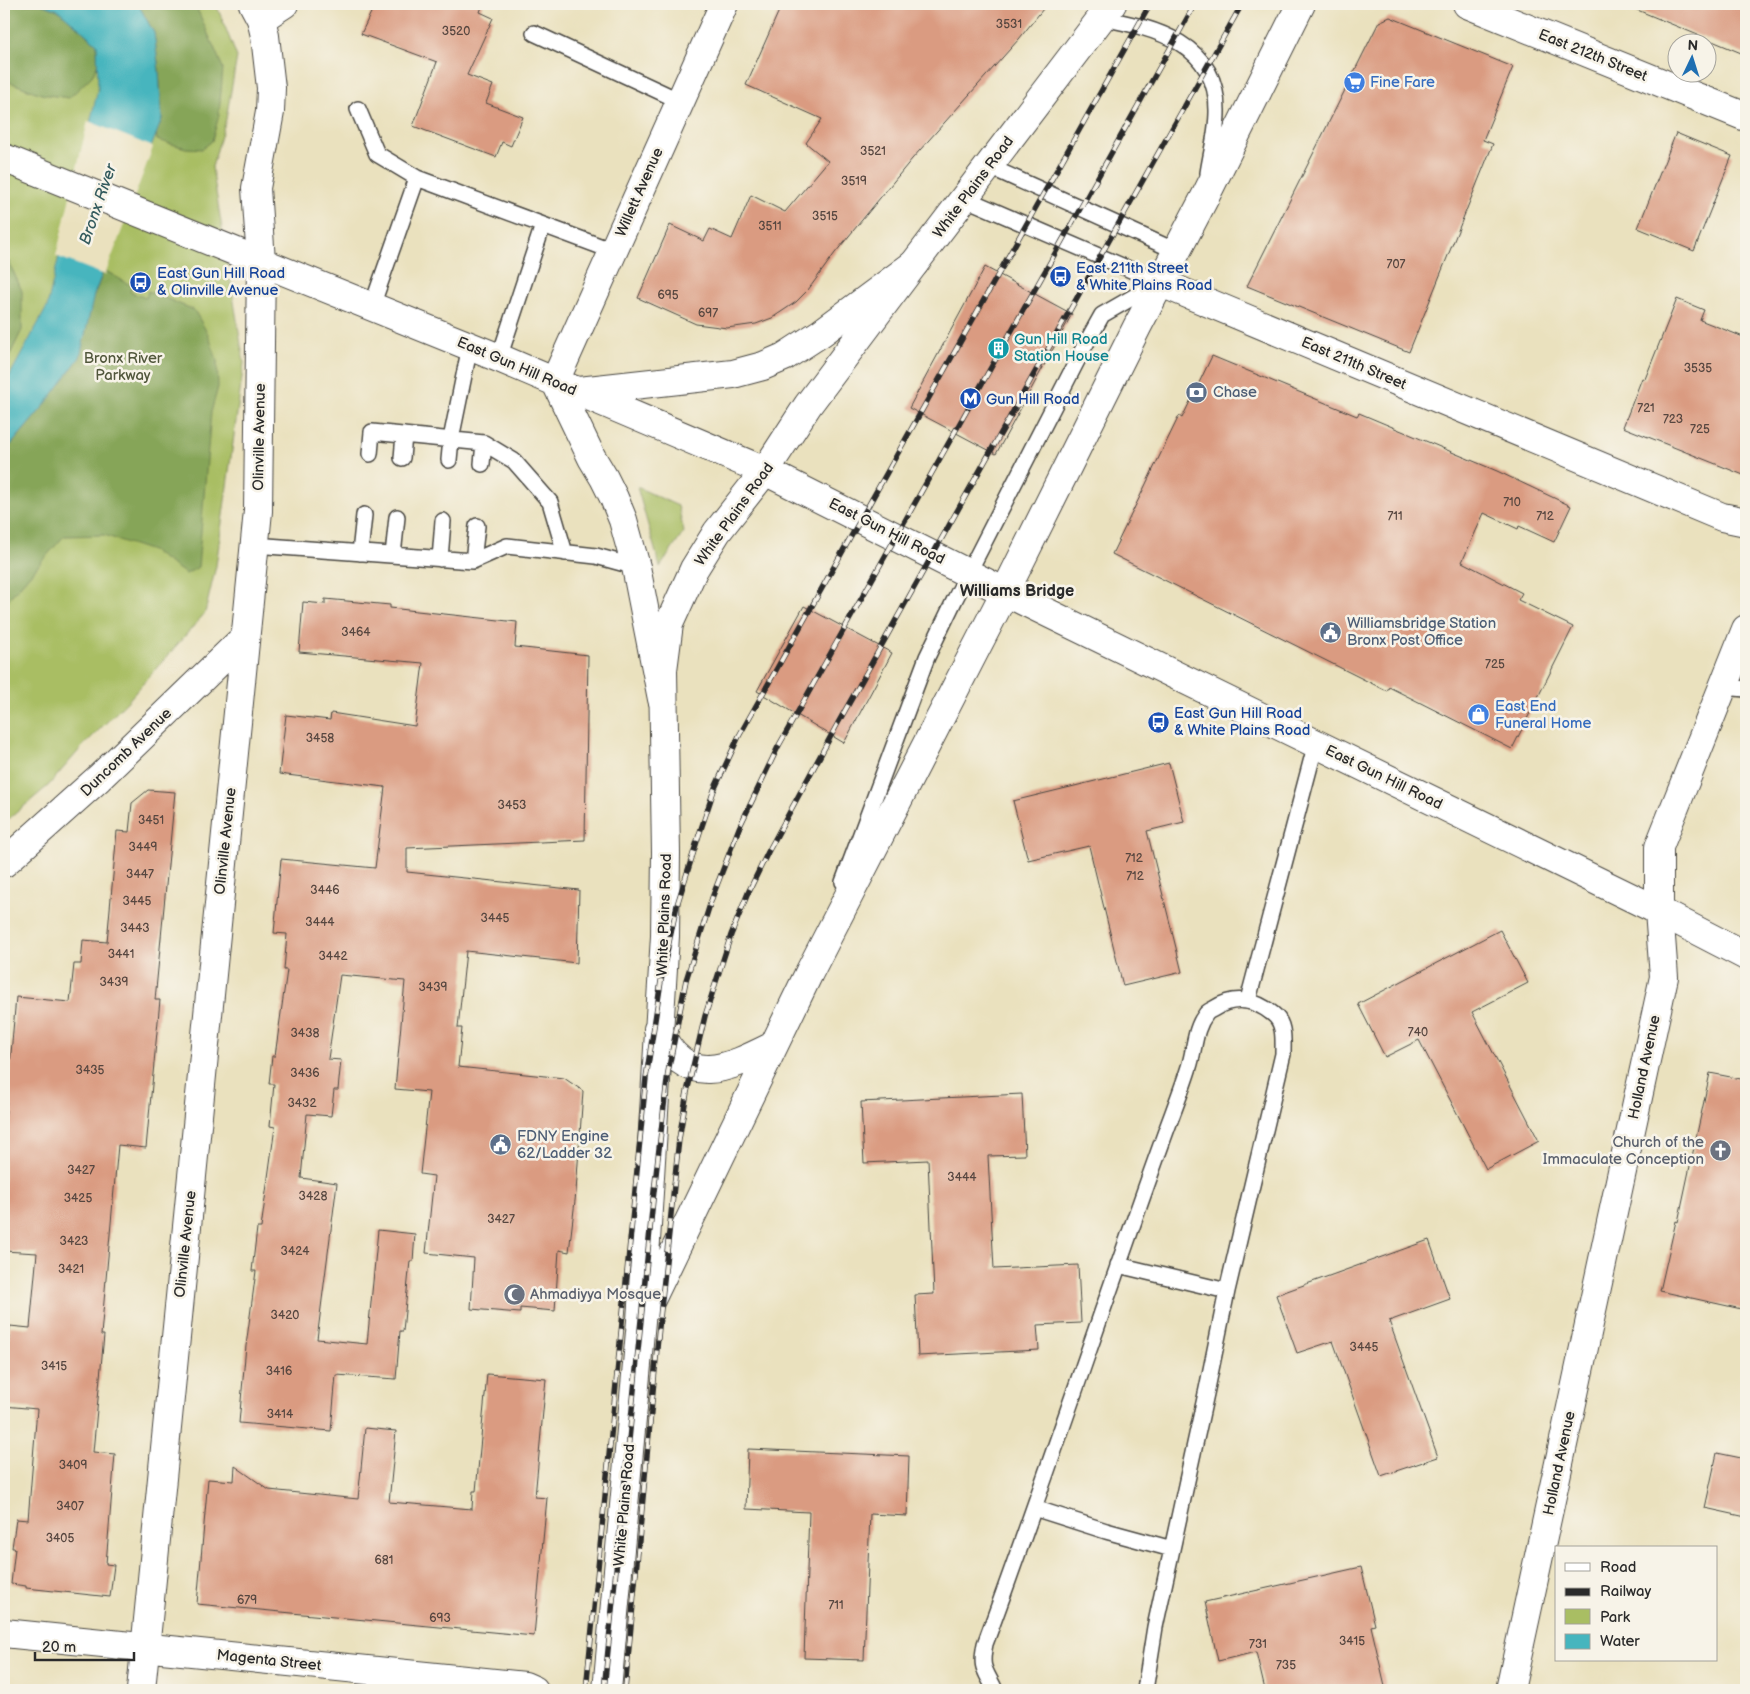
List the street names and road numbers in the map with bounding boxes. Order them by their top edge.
street label: East 212th Street [1536,25,1650,86]
street label: White Plains Road [929,133,1018,242]
street label: Willett Avenue [611,145,668,240]
street label: East Gun Hill Road [454,333,579,400]
street label: East 211th Street [1298,333,1410,394]
street label: Olinville Avenue [249,383,270,491]
street label: White Plains Road [691,459,778,570]
street label: East Gun Hill Road [825,494,948,569]
street label: Duncomb Avenue [77,704,176,801]
street label: East Gun Hill Road [1322,741,1445,814]
street label: Olinville Avenue [210,787,241,895]
street label: White Plains Road [653,853,676,977]
street label: Holland Avenue [1624,1013,1665,1121]
street label: Olinville Avenue [170,1190,201,1298]
street label: Holland Avenue [1539,1409,1580,1517]
street label: White Plains Road [610,1443,639,1567]
street label: Magenta Street [216,1646,323,1675]

